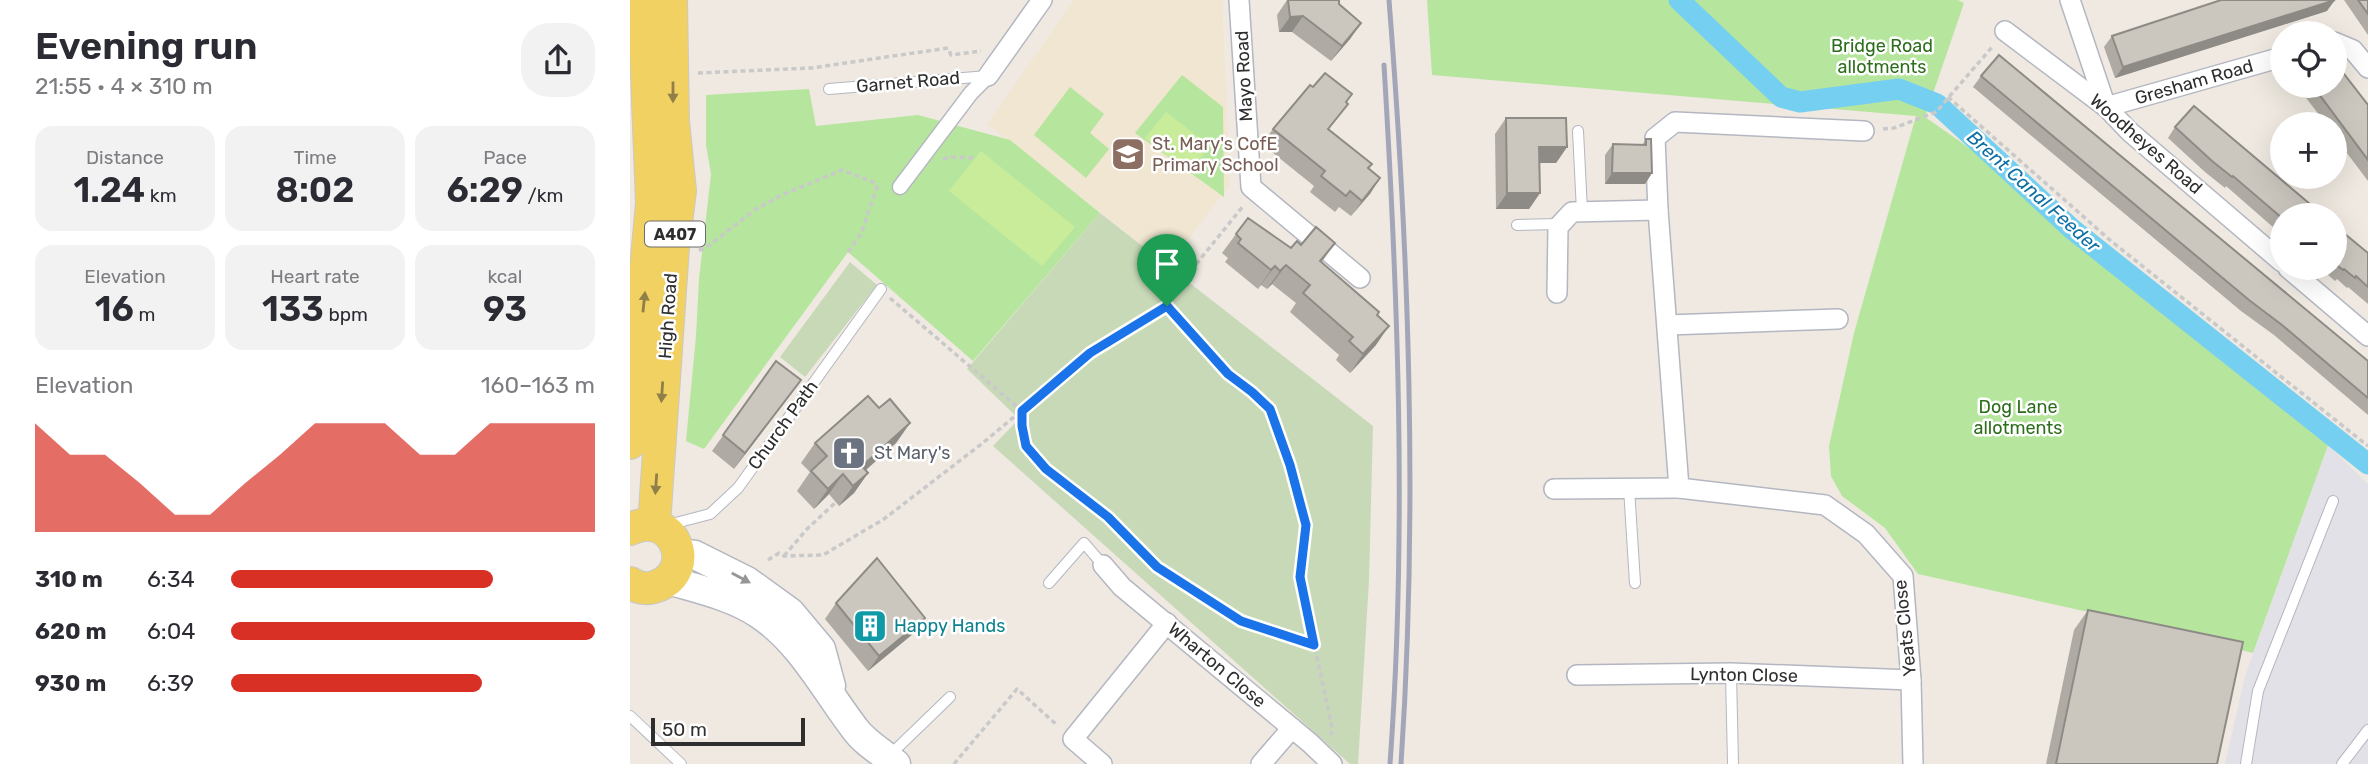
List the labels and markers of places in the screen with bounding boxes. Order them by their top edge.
place label: St. Mary's CofE Primary School [1152,133,1279,176]
school or university icon: St. Mary's CofE Primary School [1109,135,1147,173]
pin [1137,234,1197,306]
church icon: St Mary's [830,434,868,472]
place label: St Mary's [874,442,950,464]
building icon: Happy Hands [851,607,889,645]
place label: Happy Hands [894,615,1005,637]

